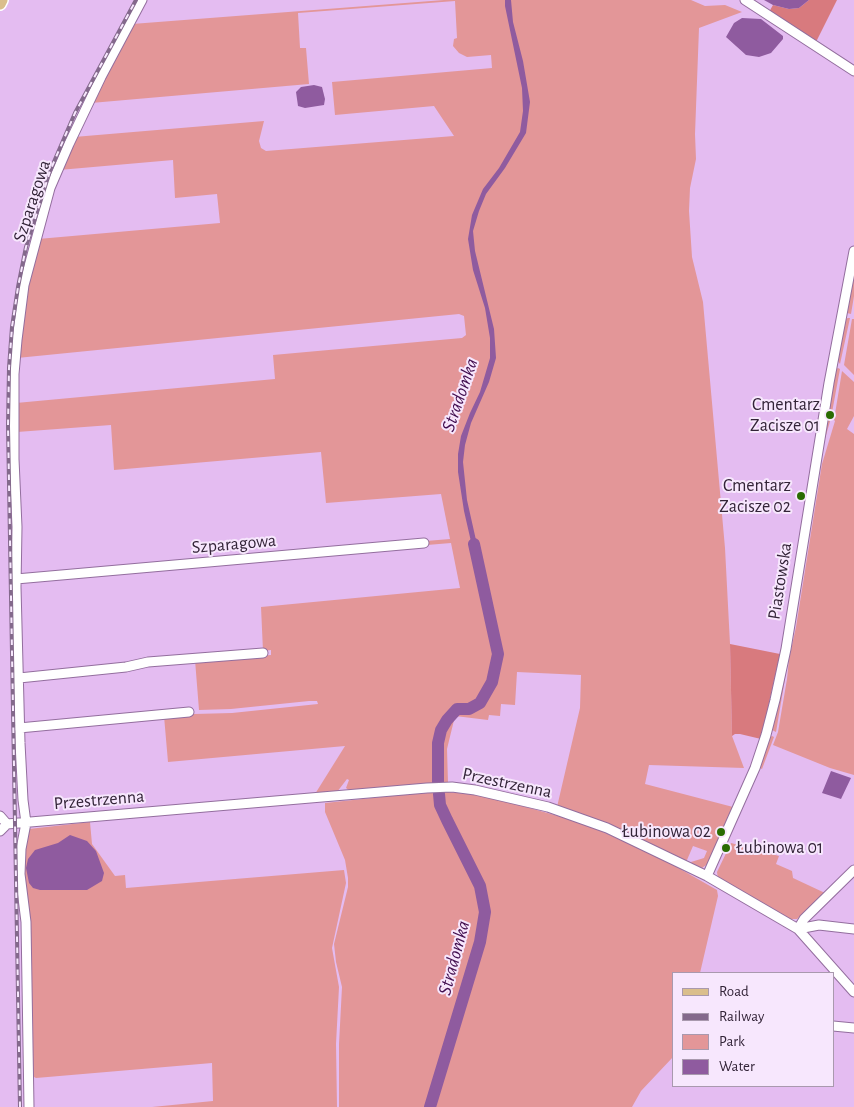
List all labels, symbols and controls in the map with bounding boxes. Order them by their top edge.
street label: Szparagowa [9,157,55,245]
water label: Stradomka [437,355,483,435]
place label: Cmentarz Zacisze 01 [750,394,820,436]
marker: Cmentarz Zacisze 01 [824,409,836,421]
place label: Cmentarz Zacisze 02 [719,475,791,518]
marker: Cmentarz Zacisze 02 [795,490,807,502]
street label: Szparagowa [191,530,277,558]
street label: Piastowska [763,541,797,621]
street label: Przestrzenna [460,763,554,803]
street label: Przestrzenna [53,785,145,815]
place label: Łubinowa 02 [622,821,711,843]
marker: Łubinowa 02 [715,826,727,838]
place label: Łubinowa 01 [736,837,823,859]
marker: Łubinowa 01 [720,842,732,854]
water label: Stradomka [433,918,475,998]
legend [672,972,834,1087]
text: Road [719,984,749,999]
text: Railway [719,1009,764,1024]
text: Park [719,1034,745,1049]
text: Water [719,1059,755,1074]

